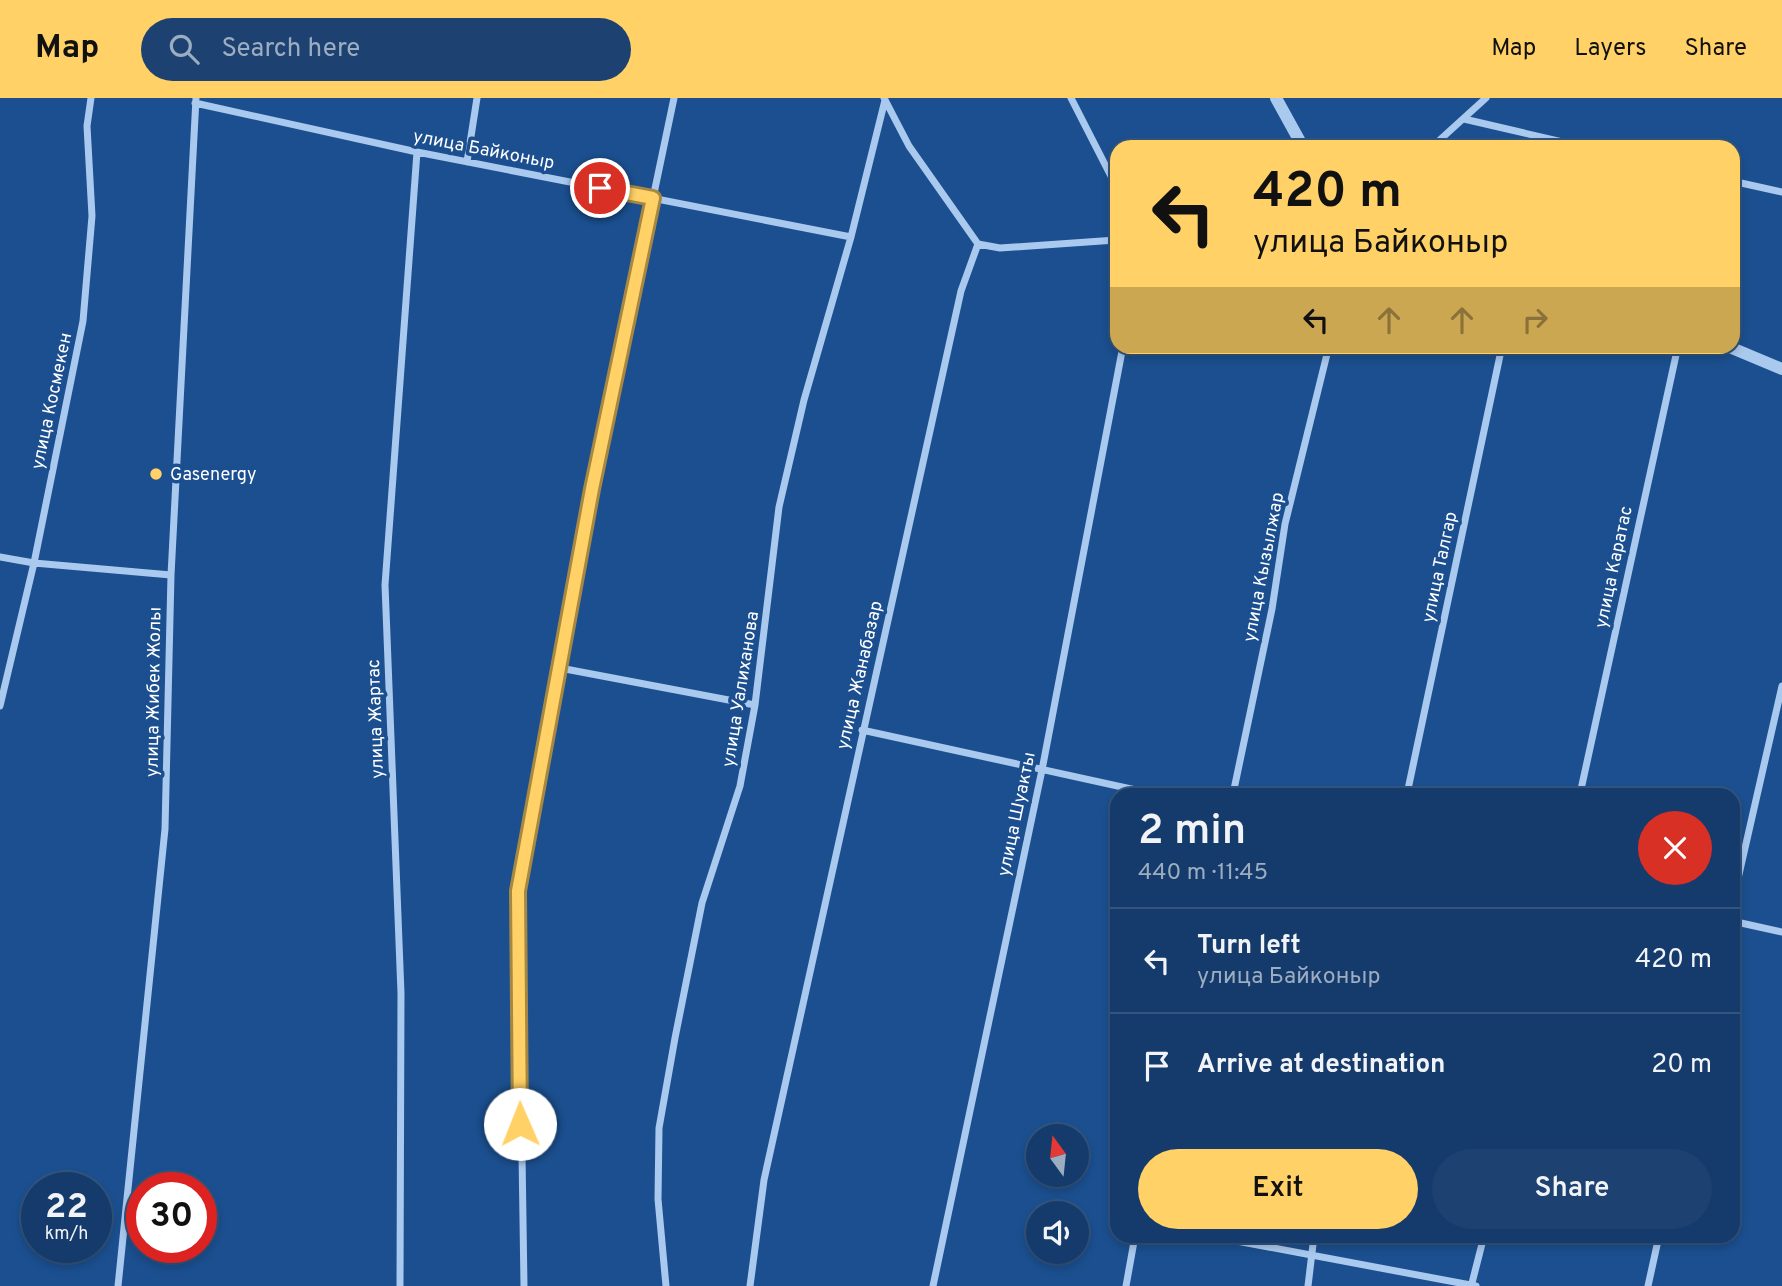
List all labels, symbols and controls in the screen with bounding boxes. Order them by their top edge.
search box [141,18,631,81]
text: Map [35,28,99,70]
icon: search [165,30,203,68]
text: Search here [221,33,360,66]
text: Map [1491,34,1536,64]
text: Layers [1574,34,1646,64]
text: Share [1684,34,1747,64]
street label: улица Байконыр [411,125,556,175]
pin [570,158,630,218]
text: 420 m [1253,163,1402,225]
icon: left [1138,168,1229,259]
icon: arrive [581,169,619,207]
text: улица Байконыр [1253,224,1508,264]
icon: left [1297,301,1335,339]
icon: ahead [1370,301,1408,339]
icon: ahead [1443,301,1481,339]
icon: right [1516,301,1554,339]
street label: улица Космекен [27,331,78,472]
place label: Gasenergy [170,464,257,487]
marker: Gasenergy [148,466,164,482]
street label: улица Кызылжар [1239,491,1290,644]
street label: улица Каратас [1590,504,1639,630]
street label: улица Талгар [1417,510,1463,625]
street label: улица Жанабазар [832,599,889,752]
street label: улица Жибек Жолы [142,607,167,777]
street label: улица Уалиханова [718,610,765,769]
street label: улица Жартас [363,659,390,779]
street label: улица Шуакты [993,750,1042,879]
text: 2 min [1138,806,1246,859]
button: close [1638,811,1712,885]
text: 440 m · 11:45 [1138,859,1268,888]
text: Turn left [1197,930,1301,963]
icon: left [1138,942,1176,980]
text: 420 m [1635,944,1712,977]
text: улица Байконыр [1197,963,1381,992]
icon: arrive [1138,1047,1176,1085]
text: Arrive at destination [1197,1049,1445,1082]
text: 20 m [1651,1049,1712,1082]
position arrow [483,1087,557,1161]
north arrow [1026,1124,1088,1186]
map controls [1026,1124,1089,1264]
button: Exit [1138,1149,1418,1229]
button: Share [1432,1149,1712,1229]
speed limit sign: 30 [126,1172,217,1263]
text: 22 [45,1186,88,1230]
button: sound [1026,1201,1089,1264]
text: km/h [45,1223,88,1246]

